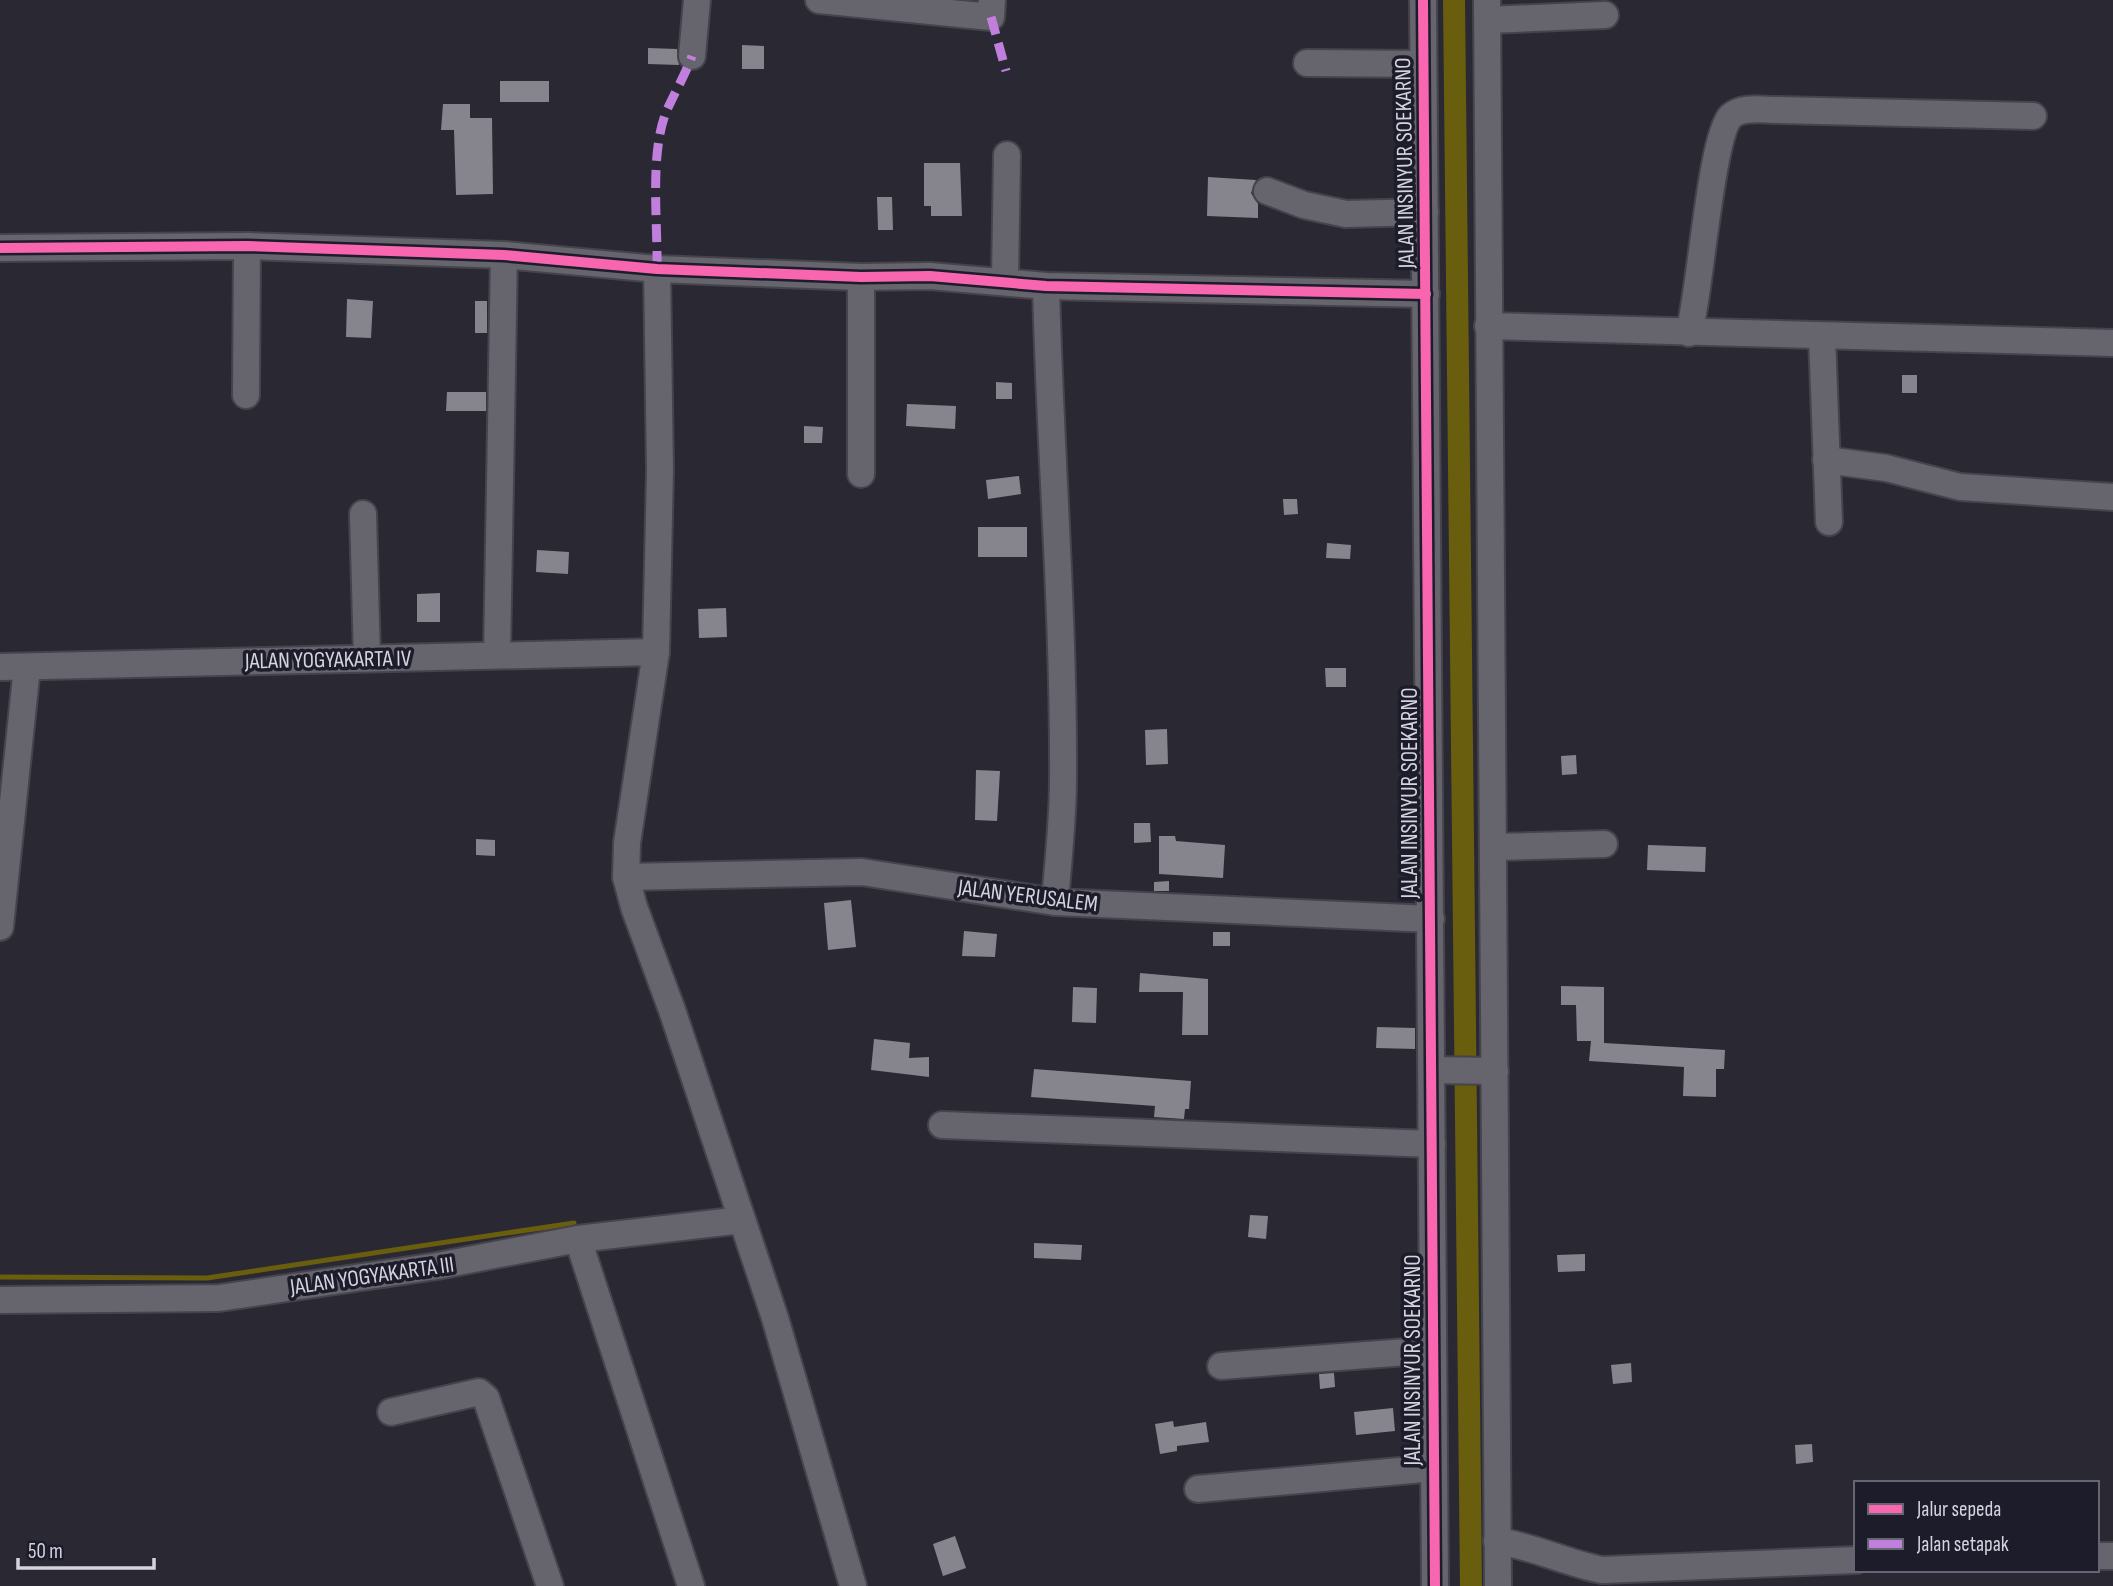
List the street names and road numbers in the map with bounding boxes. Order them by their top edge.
street label: JALAN INSINYUR SOEKARNO [1389,57,1421,270]
street label: JALAN YOGYAKARTA IV [244,645,412,675]
street label: JALAN INSINYUR SOEKARNO [1396,687,1424,900]
street label: JALAN YERUSALEM [955,873,1099,918]
street label: JALAN YOGYAKARTA III [287,1251,456,1301]
street label: JALAN INSINYUR SOEKARNO [1399,1254,1427,1467]

